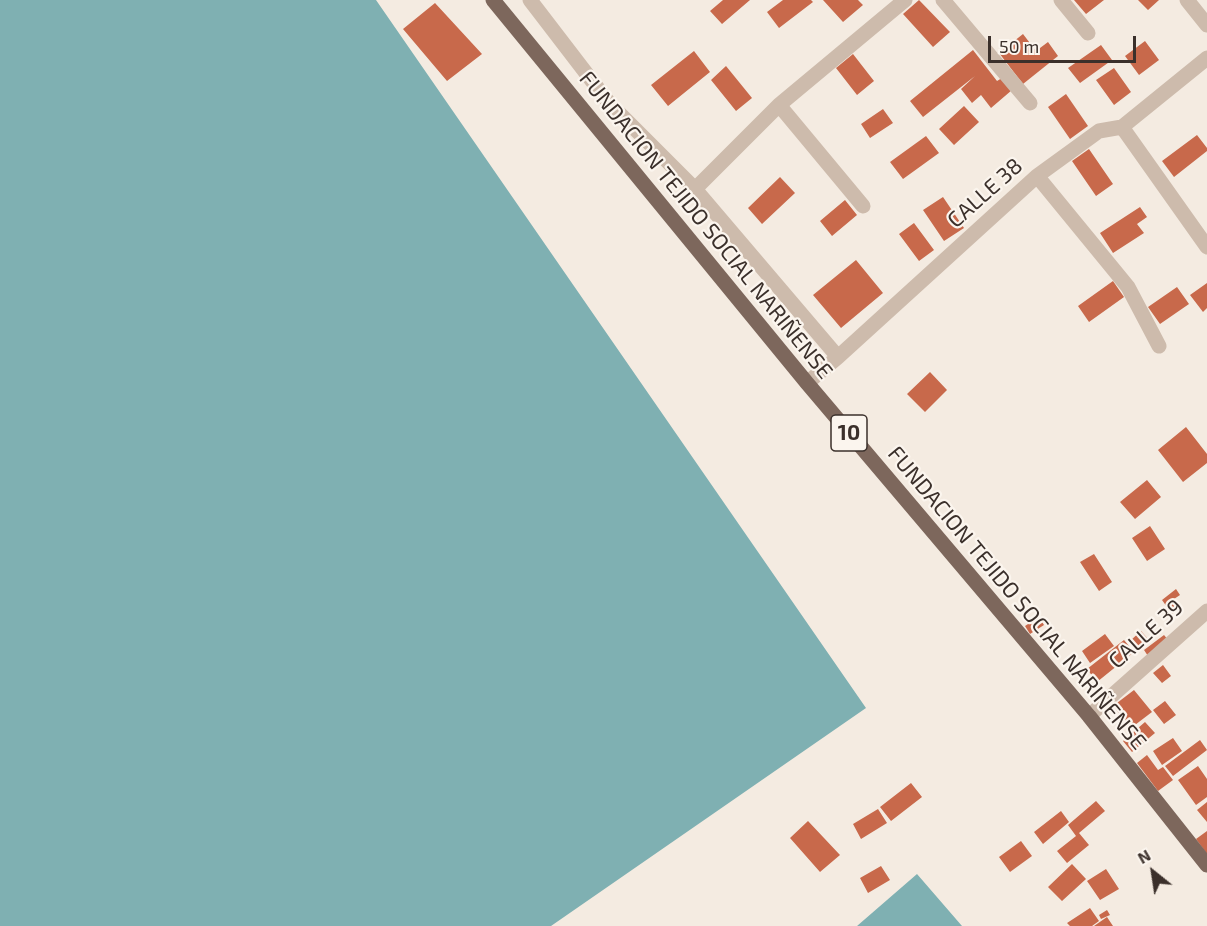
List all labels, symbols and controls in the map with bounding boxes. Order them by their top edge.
scale bar [991,24,1140,62]
text: 50 m [999,35,1039,57]
street label: FUNDACION TEJIDO SOCIAL NARIÑENSE [574,66,838,384]
street label: CALLE 38 [942,153,1028,233]
road number: 10 [831,415,867,451]
street label: FUNDACION TEJIDO SOCIAL NARIÑENSE [882,441,1152,755]
street label: CALLE 39 [1103,594,1189,674]
north arrow [1123,842,1183,902]
text: N [1134,845,1154,867]

